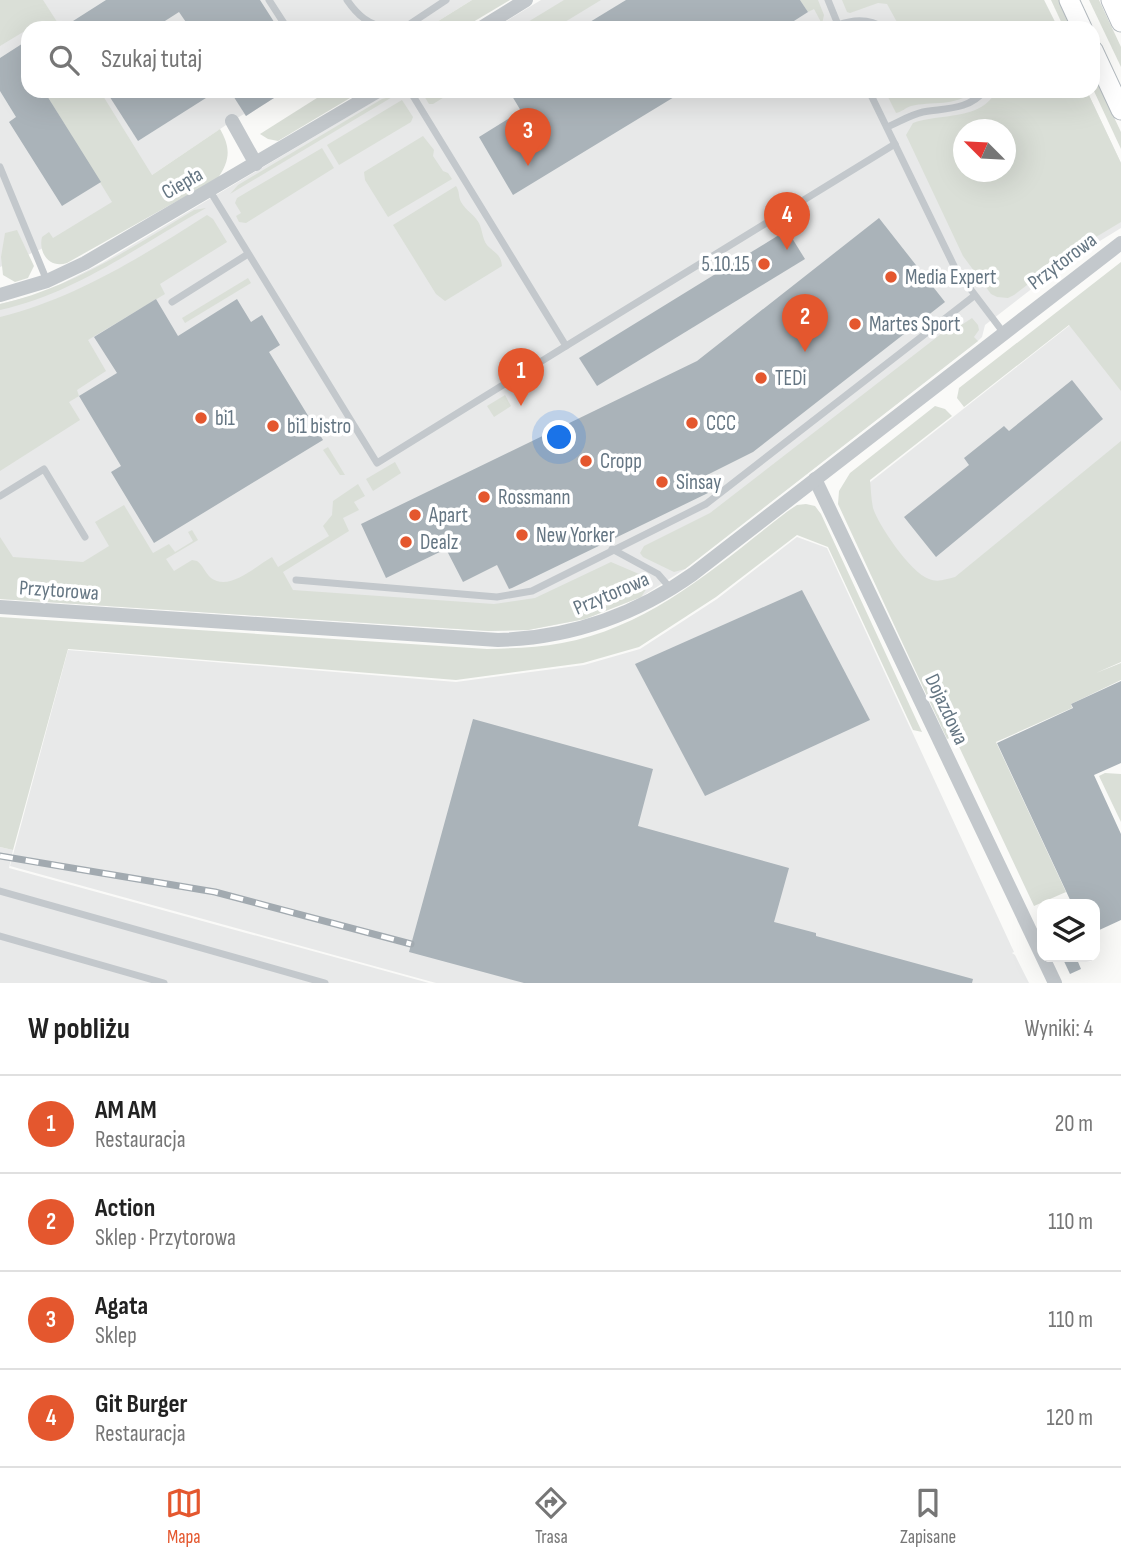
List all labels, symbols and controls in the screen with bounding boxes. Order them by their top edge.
search box [21,21,1100,98]
icon: search [45,41,83,79]
text: Szukaj tutaj [101,44,202,75]
pin: 3 [505,108,551,166]
north arrow [953,119,1016,182]
street label: Ciepła [157,162,207,205]
pin: 4 [764,192,810,250]
street label: Przytorowa [1023,227,1102,295]
place label: 5.10.15 [701,252,750,277]
marker: 5.10.15 [756,256,772,272]
place label: Media Expert [905,265,996,290]
marker: Media Expert [883,269,899,285]
pin: 2 [782,294,828,352]
place label: Martes Sport [869,312,960,337]
marker: Martes Sport [847,316,863,332]
pin: 1 [498,348,544,406]
place label: TEDi [775,366,806,391]
marker: TEDi [753,370,769,386]
place label: bi1 [215,406,236,431]
marker: bi1 [193,410,209,426]
place label: CCC [706,411,736,436]
place label: bi1 bistro [287,414,351,439]
marker: CCC [684,415,700,431]
marker: bi1 bistro [265,418,281,434]
your location [542,420,576,454]
place label: Cropp [600,449,642,474]
marker: Cropp [578,453,594,469]
place label: Sinsay [676,470,721,495]
marker: Sinsay [654,474,670,490]
place label: Rossmann [498,485,571,510]
marker: Rossmann [476,489,492,505]
place label: Apart [428,503,468,528]
marker: Apart [407,507,423,523]
place label: New Yorker [536,523,615,548]
marker: New Yorker [514,527,530,543]
place label: Dealz [420,530,459,555]
marker: Dealz [398,534,414,550]
street label: Przytorowa [570,566,653,621]
street label: Przytorowa [18,575,100,606]
street label: Dojazdowa [919,670,974,749]
map controls [1037,899,1100,962]
button: layers [1037,899,1100,962]
text: W pobliżu [28,1011,130,1047]
text: Wyniki: 4 [1025,1015,1093,1043]
text: AM AM [95,1095,157,1126]
text: 1 [46,1110,56,1138]
text: 20 m [1055,1110,1093,1138]
text: Restauracja [95,1126,185,1154]
text: Action [95,1193,155,1224]
text: 2 [46,1208,56,1236]
text: 110 m [1048,1208,1093,1236]
text: Sklep · Przytorowa [95,1224,236,1252]
text: Agata [95,1291,148,1322]
text: 3 [46,1306,56,1334]
text: 110 m [1048,1306,1093,1334]
text: Sklep [95,1322,137,1350]
text: Git Burger [95,1389,188,1420]
text: 4 [46,1404,56,1432]
text: 120 m [1047,1404,1093,1432]
text: Restauracja [95,1420,185,1448]
tab: Mapa [165,1484,203,1549]
tab: Trasa [532,1484,570,1549]
tab: Zapisane [900,1484,956,1549]

